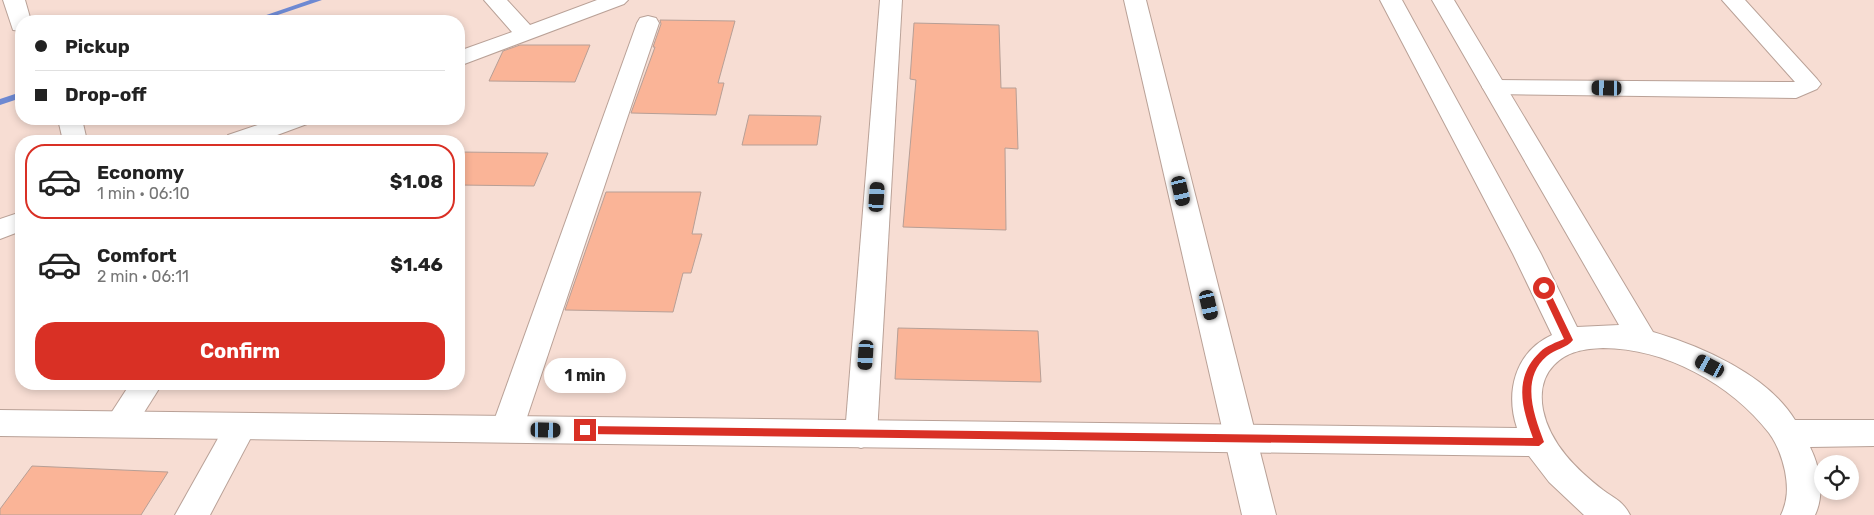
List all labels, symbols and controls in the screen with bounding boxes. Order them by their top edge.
text: Pickup [65,35,130,58]
car [1591,80,1622,96]
text: Drop-off [65,83,147,106]
icon: car [37,159,82,204]
text: Economy [97,161,184,184]
text: $1.08 [390,170,443,193]
car [1170,175,1191,207]
car [868,182,885,212]
text: 1 min · 06:10 [97,184,190,203]
icon: car [37,242,82,287]
text: Comfort [97,244,177,267]
text: $1.46 [390,253,443,276]
text: 2 min · 06:11 [97,267,189,286]
route start [1533,277,1555,299]
car [1198,289,1219,321]
button: Confirm [35,322,445,380]
car [857,340,874,370]
car [1693,352,1726,380]
callout: 1 min [544,358,626,392]
text: 1 min [565,366,605,385]
route end [574,419,596,441]
car [530,422,561,438]
map controls [1814,455,1859,500]
button: locate [1814,455,1859,500]

